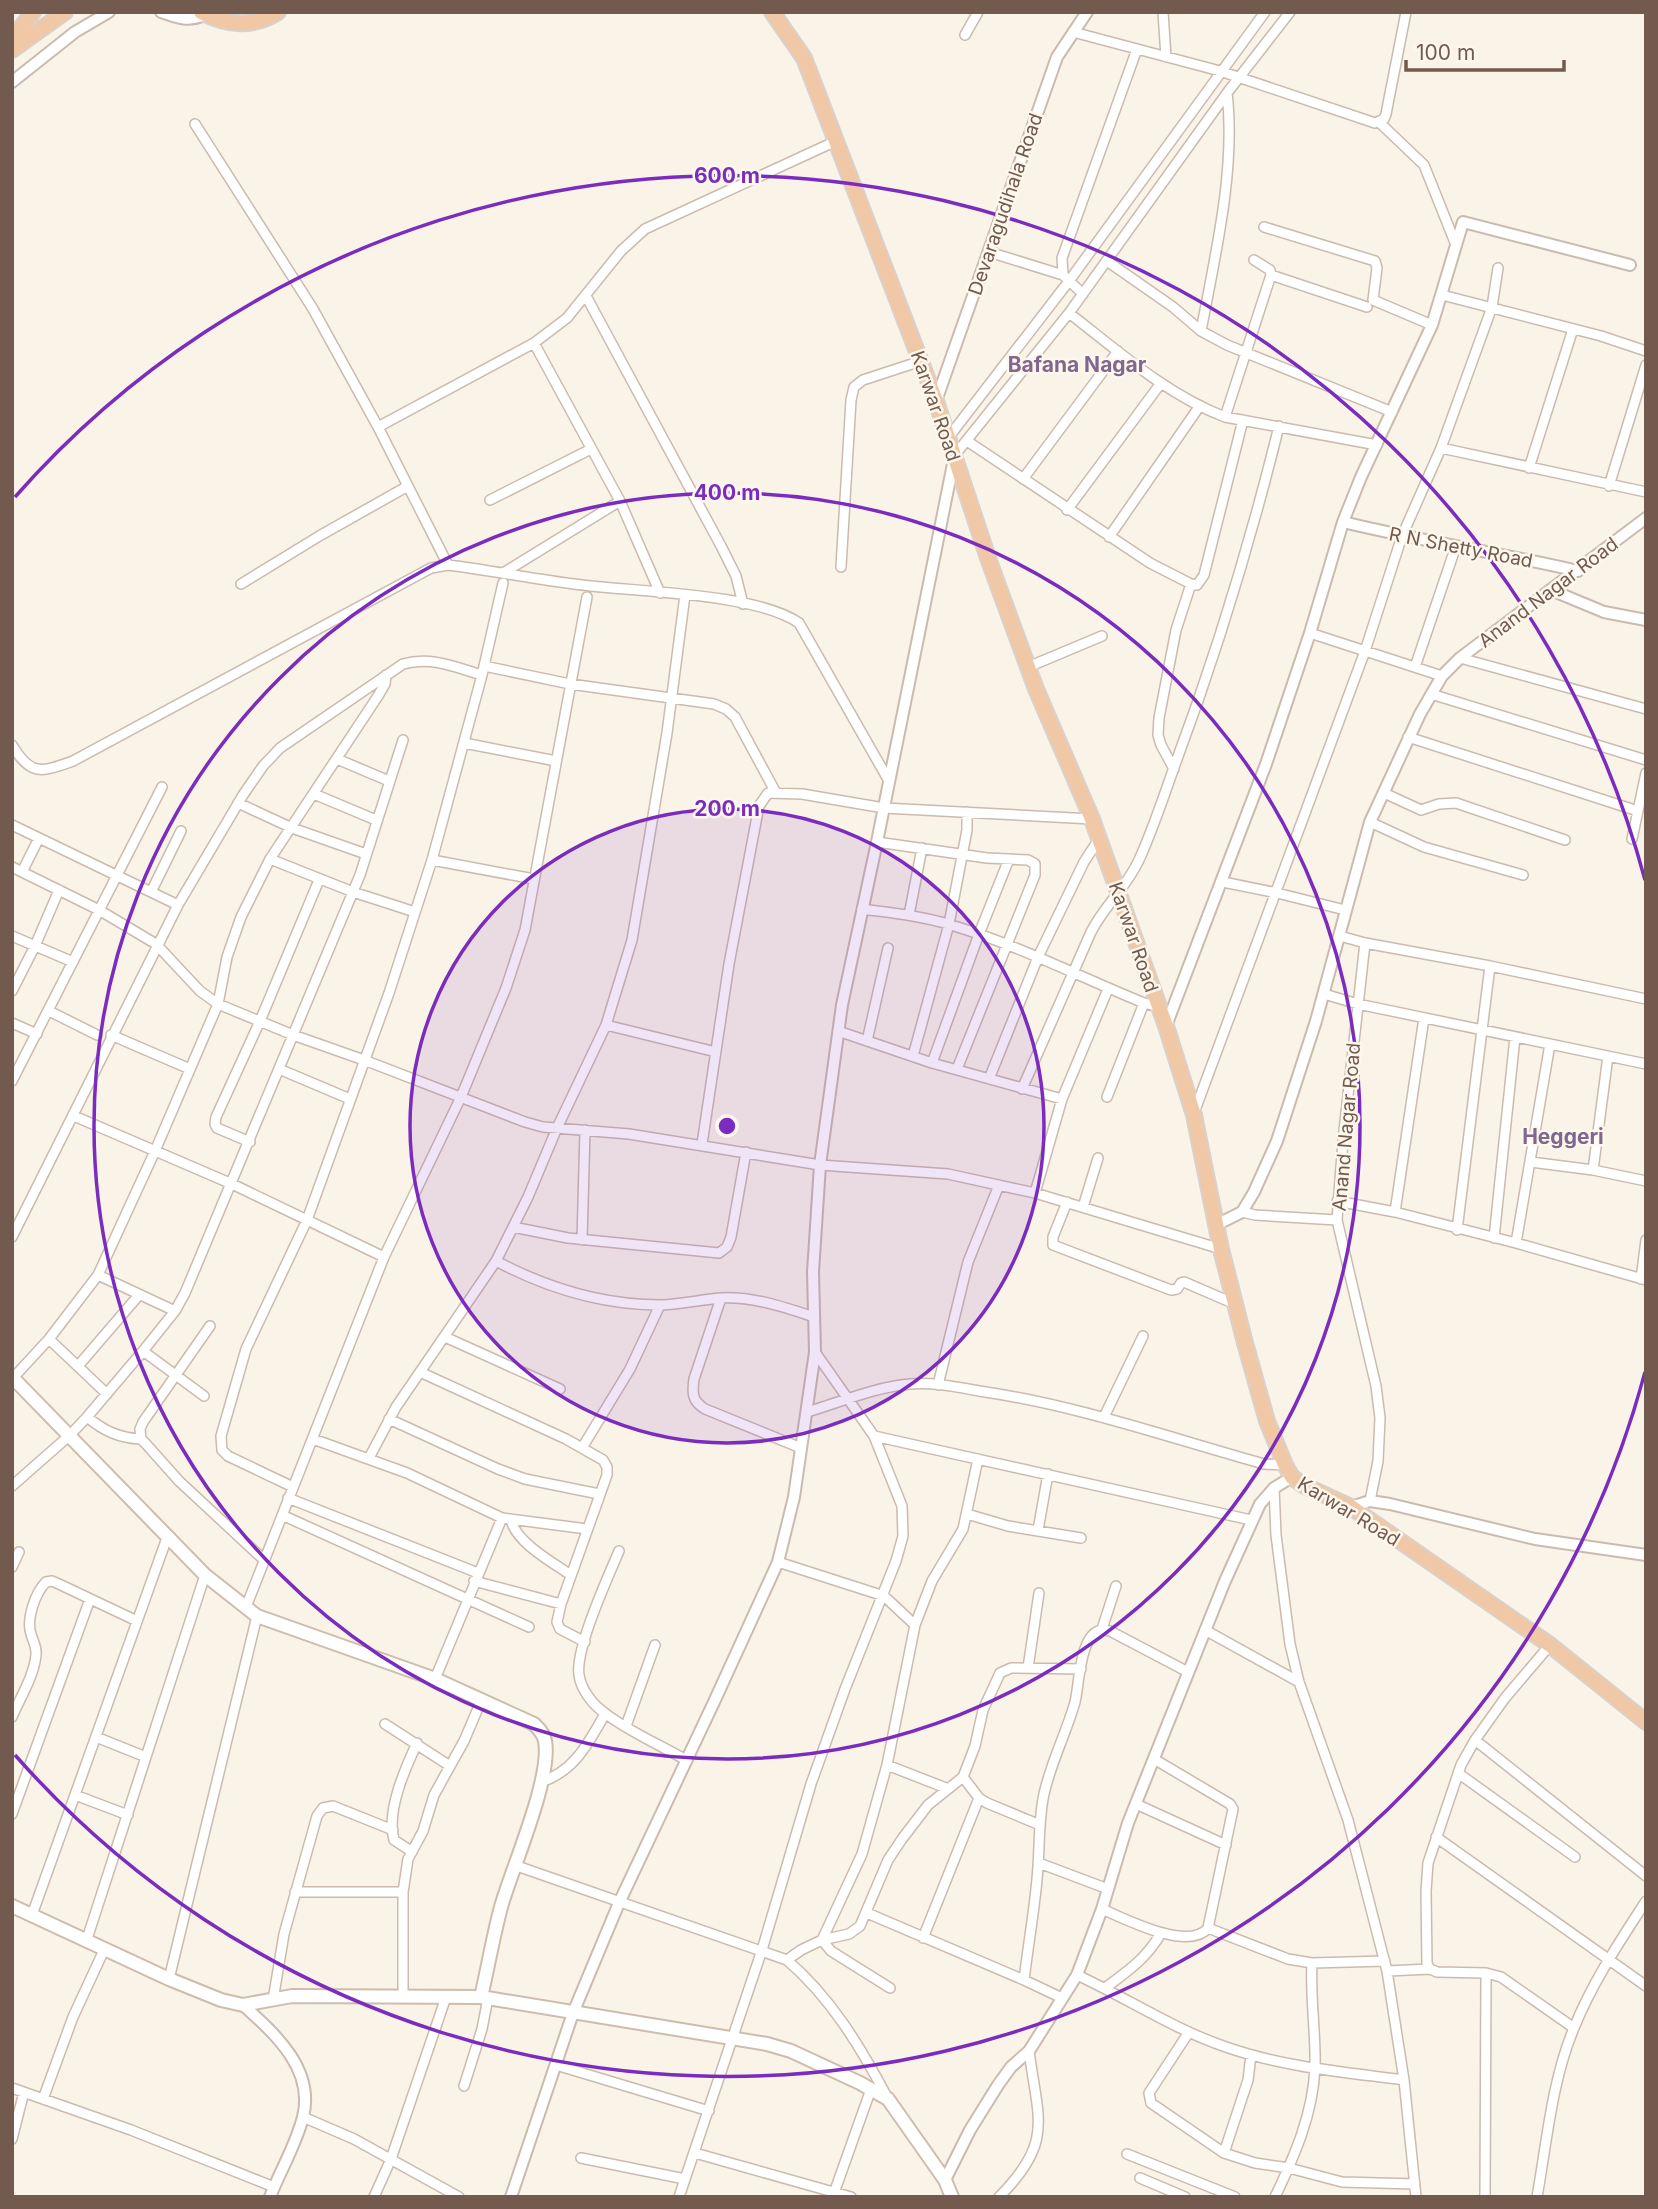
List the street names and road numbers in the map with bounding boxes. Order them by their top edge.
street label: Devaragudihala Road [964,110,1047,298]
street label: Karwar Road [906,348,965,464]
street label: R N Shetty Road [1387,522,1535,573]
street label: Anand Nagar Road [1474,532,1623,652]
street label: Karwar Road [1104,879,1163,995]
street label: Anand Nagar Road [1328,1042,1365,1212]
street label: Karwar Road [1293,1472,1404,1551]

